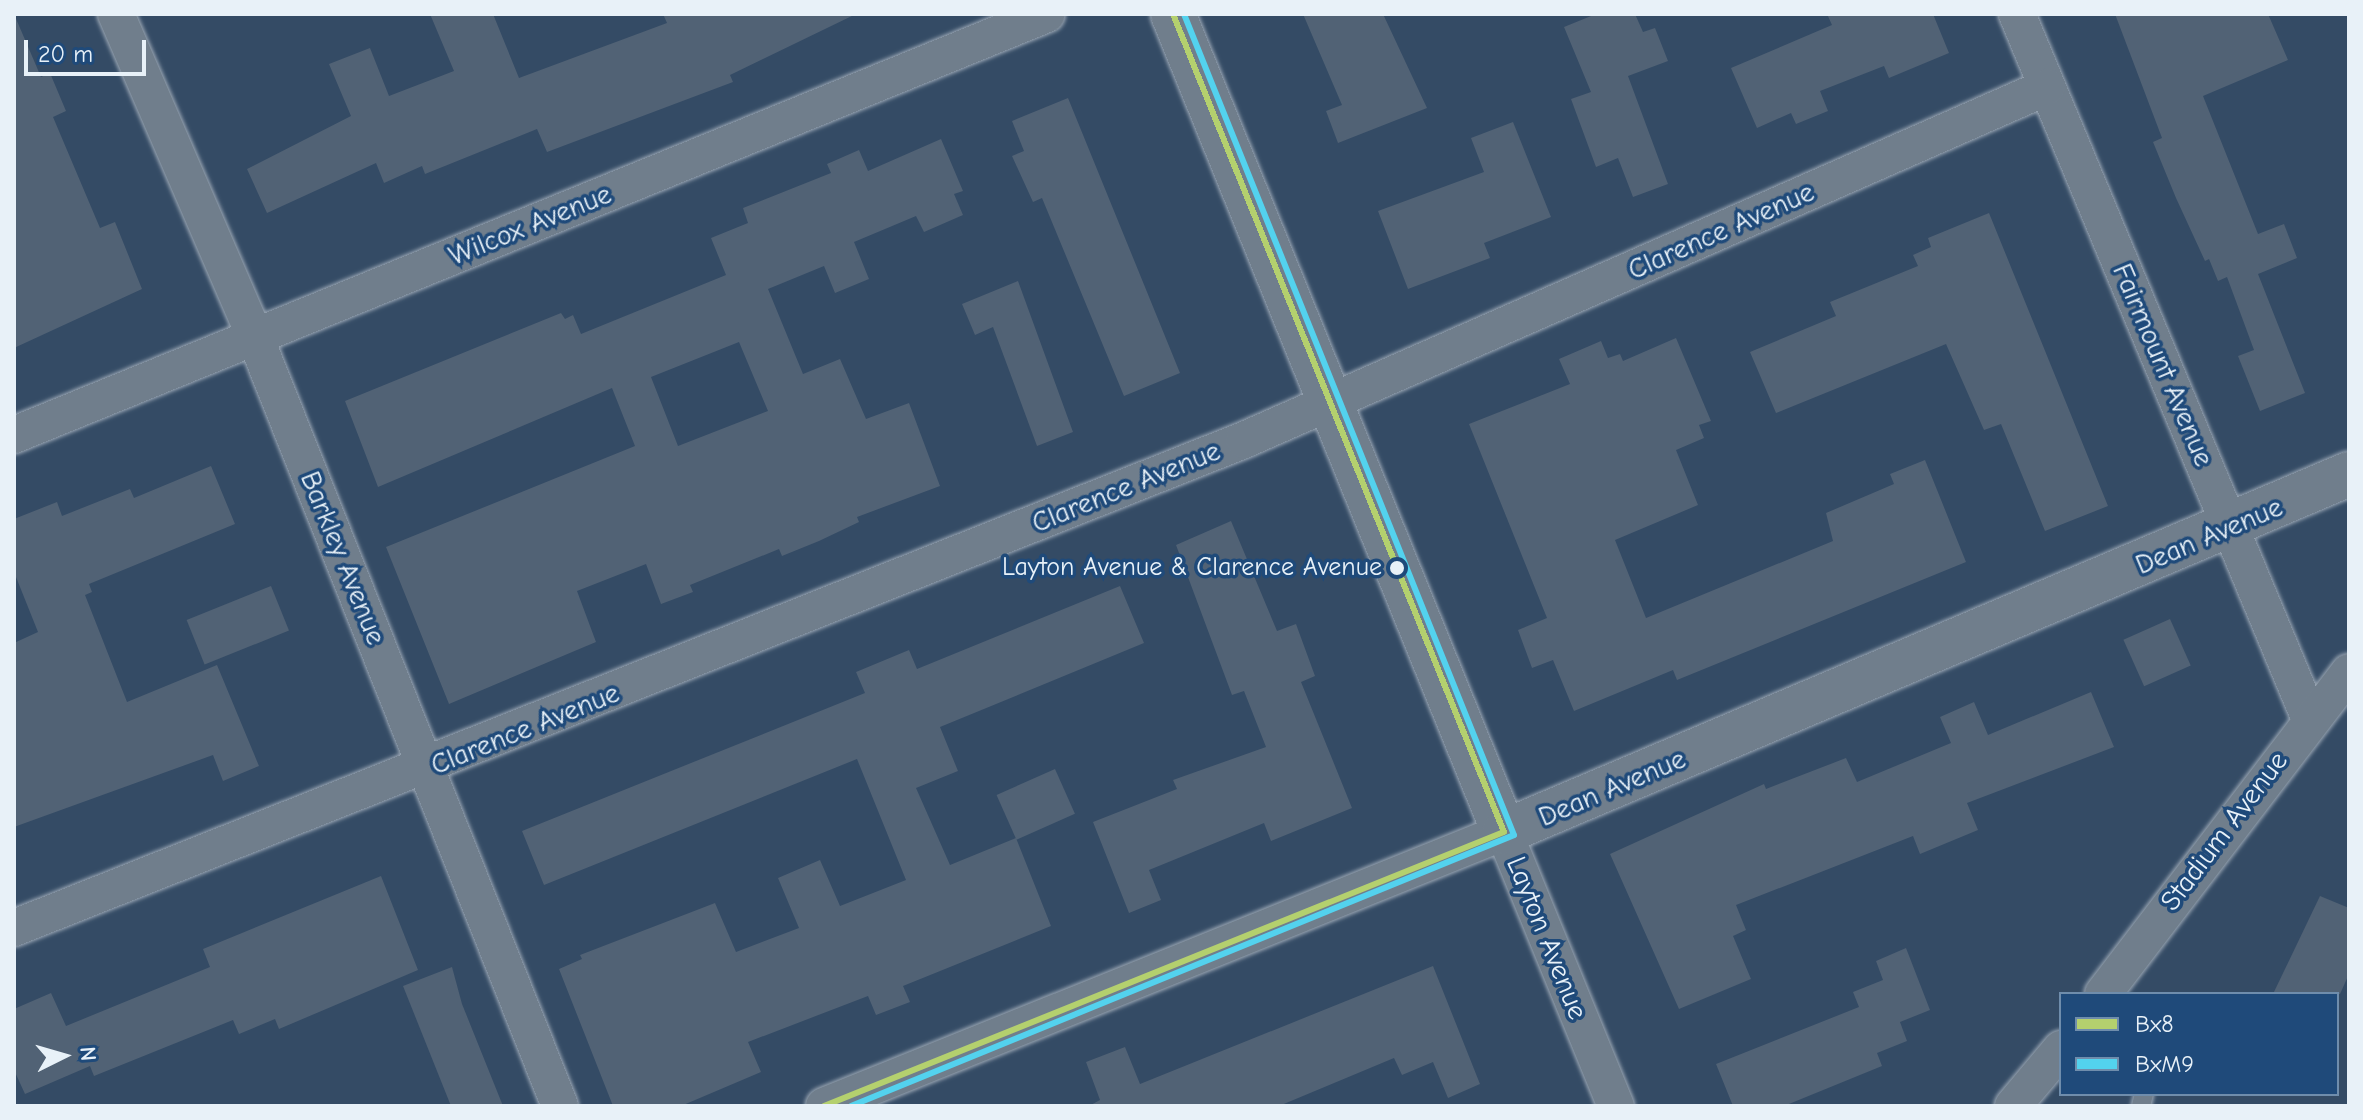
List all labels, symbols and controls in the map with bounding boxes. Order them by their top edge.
scale bar [28,24,150,74]
text: 20 m [38,40,93,68]
street label: Clarence Avenue [1623,175,1819,287]
street label: Wilcox Avenue [444,177,616,273]
street label: Fairmount Avenue [2105,259,2221,471]
street label: Clarence Avenue [1027,434,1225,540]
street label: Barkley Avenue [293,467,393,649]
street label: Dean Avenue [2131,490,2287,582]
place label: Layton Avenue & Clarence Avenue [1002,552,1382,584]
marker: Layton Avenue & Clarence Avenue [1389,560,1405,576]
street label: Clarence Avenue [426,676,624,782]
street label: Dean Avenue [1534,742,1690,834]
street label: Stadium Avenue [2153,745,2295,917]
street label: Layton Avenue [1499,852,1595,1024]
legend [2059,992,2339,1096]
text: Bx8 [2135,1010,2174,1038]
north arrow [24,1016,104,1096]
text: N [74,1046,101,1062]
text: BxM9 [2135,1050,2194,1078]

